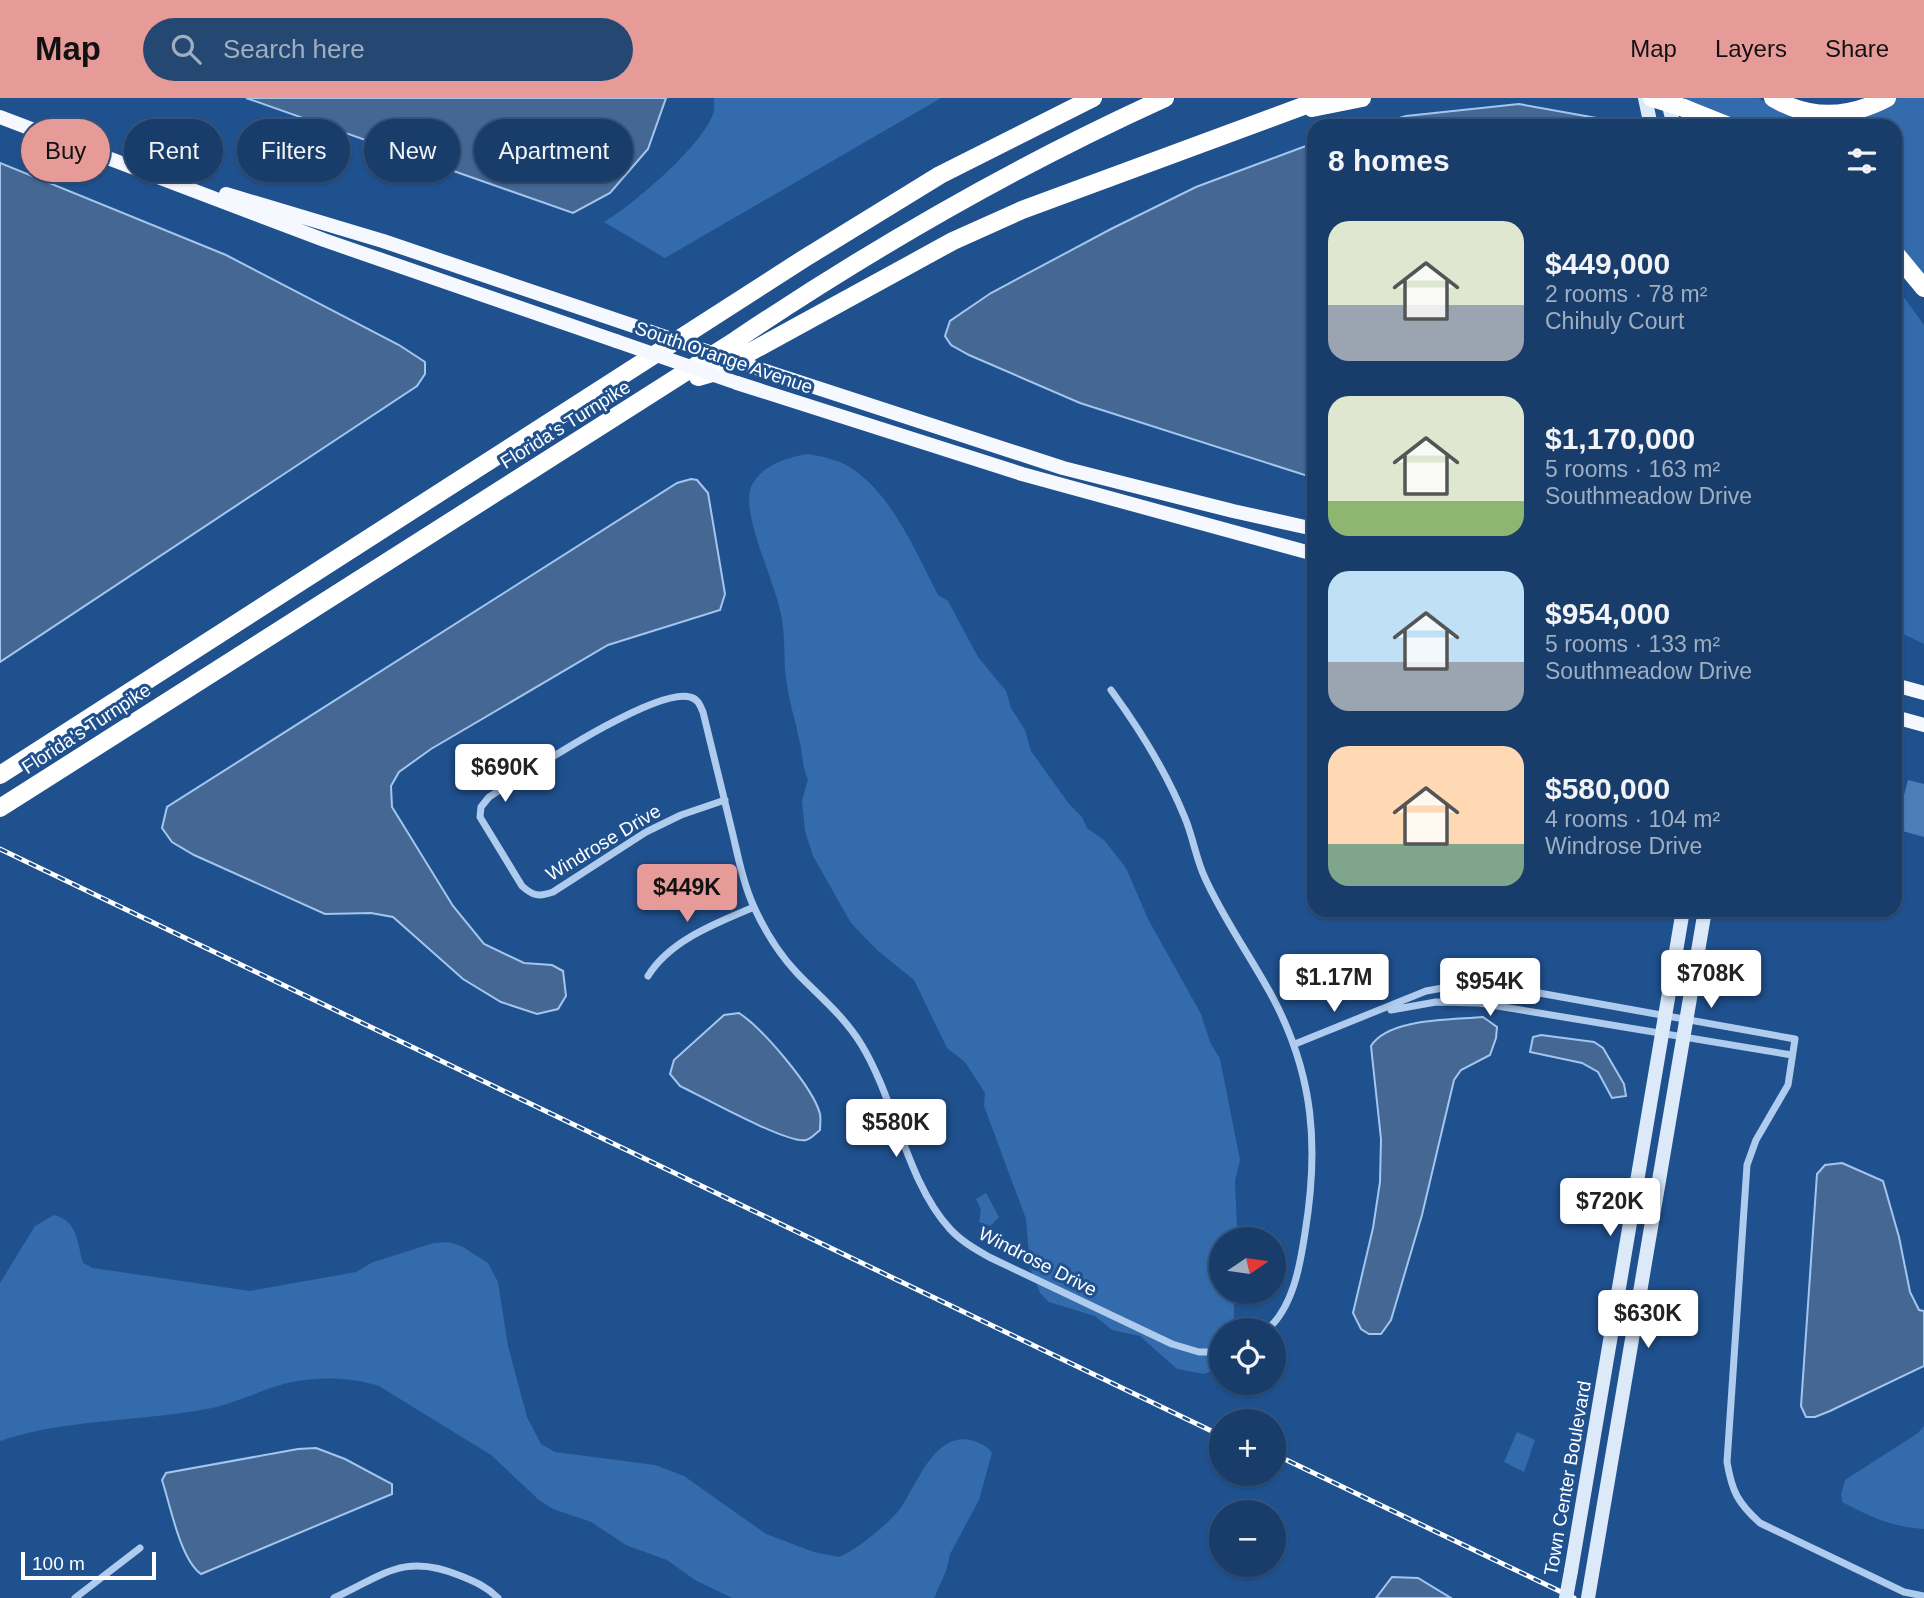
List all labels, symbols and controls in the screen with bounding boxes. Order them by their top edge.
search box [143,18,633,81]
text: Map [35,30,101,67]
icon: search [167,30,205,68]
text: Search here [223,34,365,64]
text: Map [1630,35,1677,62]
text: Layers [1715,35,1787,62]
text: Share [1825,35,1889,62]
chip: Buy [21,119,110,182]
chip: Rent [124,119,223,182]
chip: Filters [237,119,350,182]
chip: New [364,119,460,182]
chip: Apartment [474,119,633,182]
icon: filters [1843,142,1881,180]
text: 8 homes [1328,144,1450,177]
text: $449,000 [1545,247,1670,280]
icon: home [1384,249,1468,333]
text: 2 rooms · 78 m² [1545,281,1707,307]
text: Chihuly Court [1545,308,1684,334]
street label: South Orange Avenue [632,317,815,398]
street label: Florida's Turnpike [496,376,634,473]
text: $1,170,000 [1545,422,1695,455]
icon: home [1384,424,1468,508]
text: 5 rooms · 163 m² [1545,456,1720,482]
text: Southmeadow Drive [1545,483,1752,509]
text: $954,000 [1545,597,1670,630]
icon: home [1384,599,1468,683]
text: 5 rooms · 133 m² [1545,631,1720,657]
text: Southmeadow Drive [1545,658,1752,684]
street label: Florida's Turnpike [18,679,155,778]
pin: $690K [456,744,554,804]
text: $690K [471,754,539,780]
text: $580,000 [1545,772,1670,805]
icon: home [1384,774,1468,858]
street label: Windrose Drive [542,800,664,885]
text: 4 rooms · 104 m² [1545,806,1720,832]
text: Windrose Drive [1545,833,1702,859]
pin: $449K [638,864,736,924]
text: $449K [653,874,721,900]
pin: $708K [1662,950,1760,1010]
pin: $1.17M [1277,954,1391,1014]
pin: $954K [1441,958,1539,1018]
text: $708K [1677,960,1745,986]
text: $1.17M [1296,964,1372,990]
text: $954K [1456,968,1524,994]
pin: $580K [847,1100,945,1159]
text: $580K [862,1109,930,1135]
pin: $720K [1561,1178,1659,1238]
text: $720K [1576,1188,1644,1214]
street label: Windrose Drive [975,1223,1100,1300]
north arrow [1209,1227,1286,1304]
map controls [1209,1227,1286,1577]
pin: $630K [1599,1290,1697,1350]
text: $630K [1614,1300,1682,1326]
button: locate [1209,1318,1286,1395]
street label: Town Center Boulevard [1540,1379,1595,1577]
button: + [1209,1409,1286,1486]
button: − [1209,1500,1286,1577]
scale bar [21,1549,156,1581]
text: 100 m [32,1553,85,1574]

